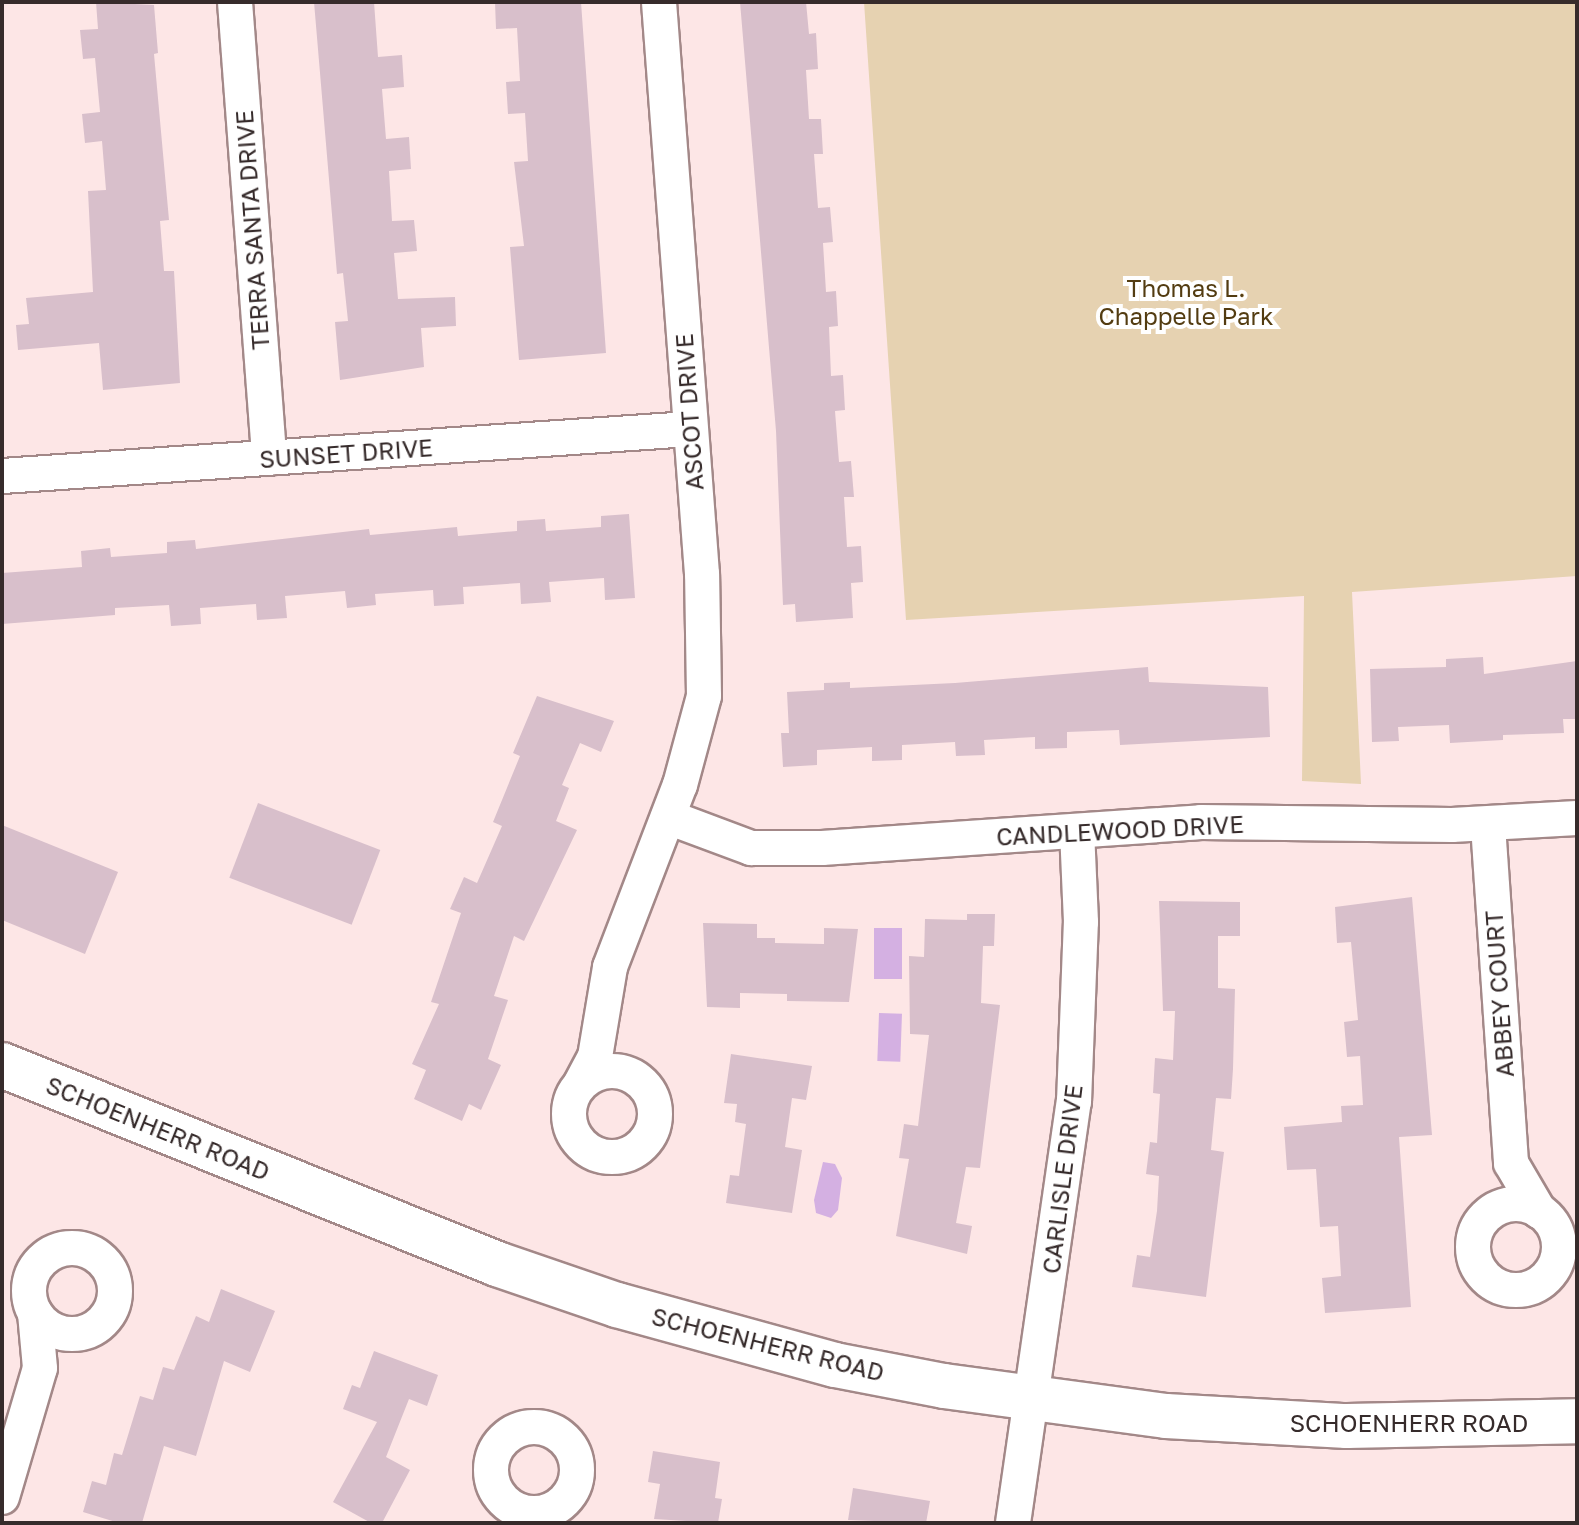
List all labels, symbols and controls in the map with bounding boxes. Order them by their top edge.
street label: TERRA SANTA DRIVE [229,109,275,351]
park label: Thomas L. Chappelle Park [1098,274,1274,330]
street label: ASCOT DRIVE [669,333,709,491]
street label: SUNSET DRIVE [258,433,434,473]
street label: CANDLEWOOD DRIVE [996,809,1244,851]
street label: ABBEY COURT [1479,910,1519,1078]
street label: SCHOENHERR ROAD [42,1070,274,1186]
street label: CARLISLE DRIVE [1036,1083,1088,1275]
street label: SCHOENHERR ROAD [649,1301,887,1387]
street label: SCHOENHERR ROAD [1290,1409,1528,1437]

